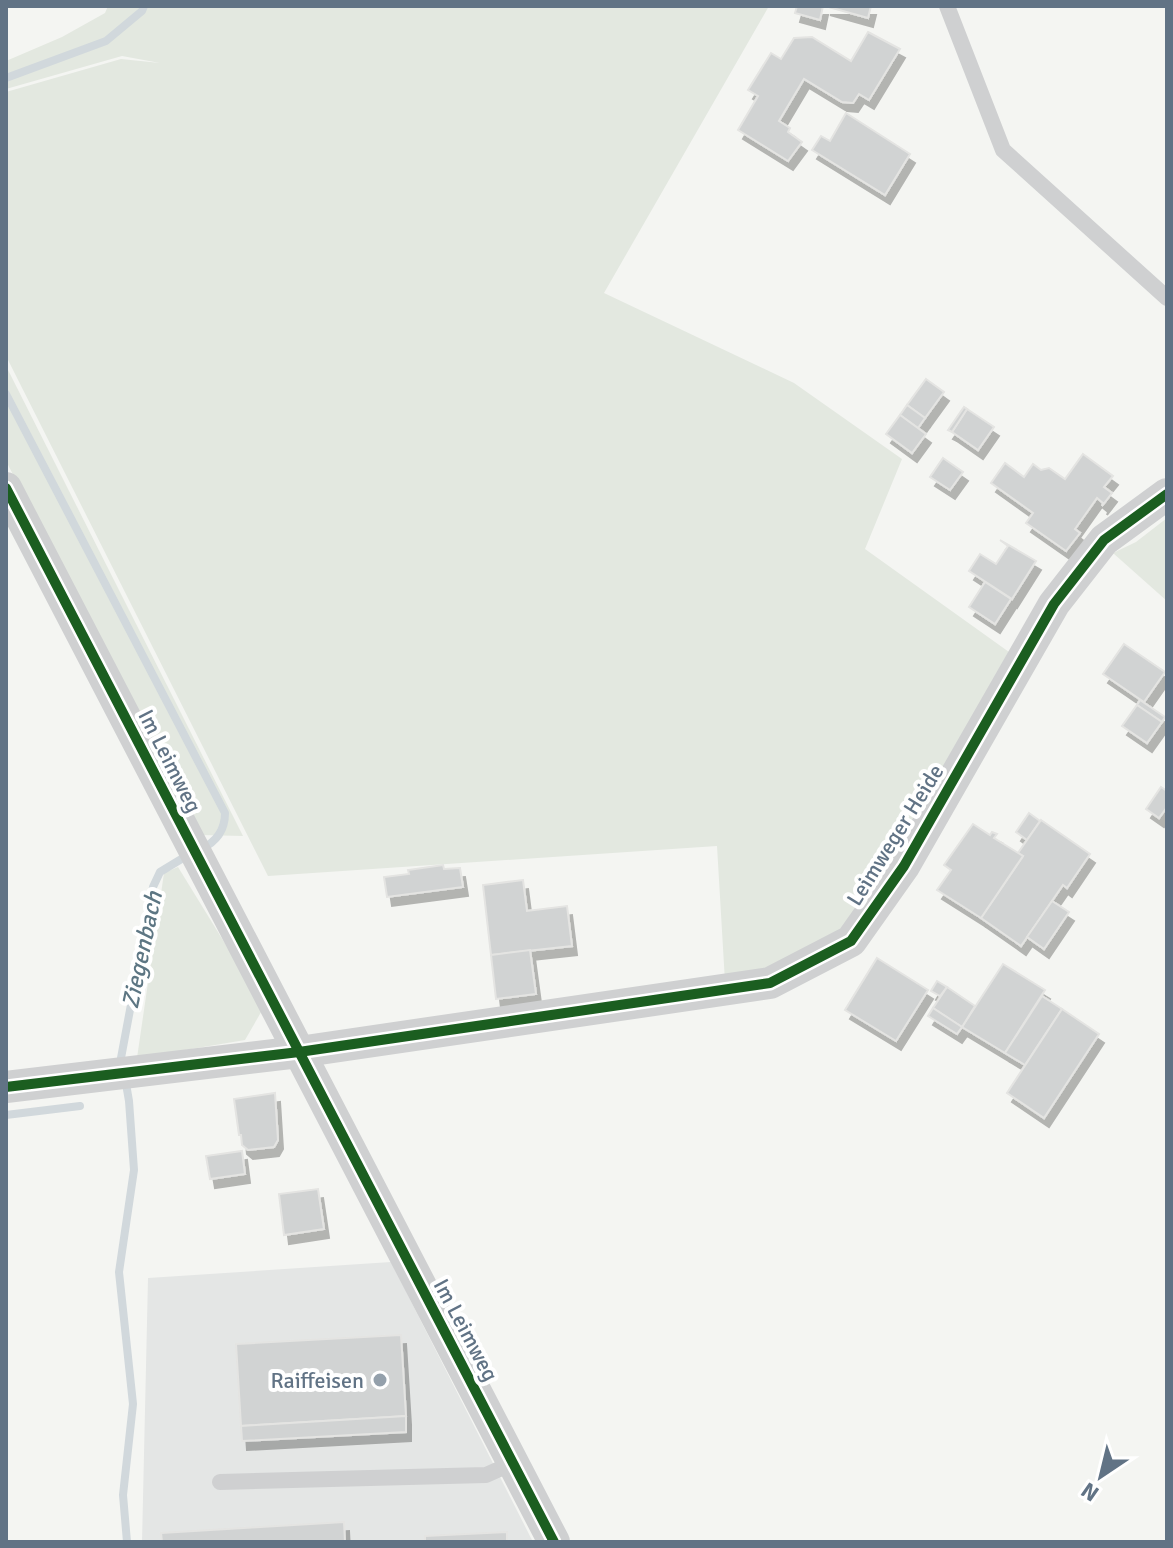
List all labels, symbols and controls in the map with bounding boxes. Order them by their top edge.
street label: Im Leimweg [133,705,207,817]
street label: Leimweger Heide [841,759,949,911]
water label: Ziegenbach [115,888,169,1011]
street label: Im Leimweg [428,1274,504,1386]
place label: Raiffeisen [270,1367,364,1394]
marker: Raiffeisen [371,1371,389,1389]
north arrow [1061,1436,1141,1516]
text: N [1076,1477,1104,1507]

